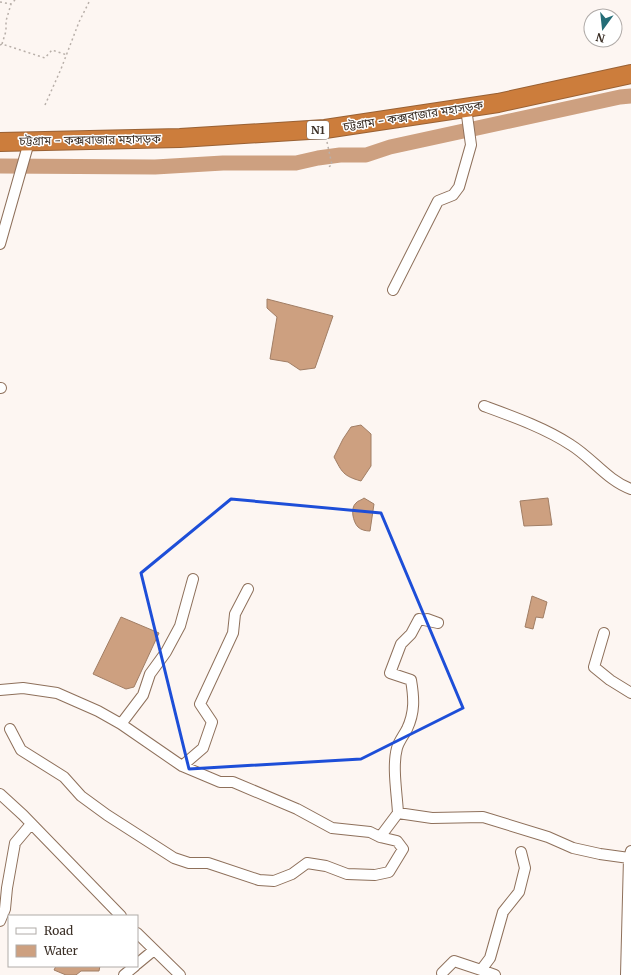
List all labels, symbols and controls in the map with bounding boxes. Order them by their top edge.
north arrow [583,8,623,48]
text: N [594,30,606,46]
street label: চট্টগ্রাম - কক্সবাজার মহাসড়ক [341,97,484,134]
road number: N1 [307,121,329,139]
street label: চট্টগ্রাম - কক্সবাজার মহাসড়ক [18,131,161,148]
legend [8,915,138,967]
text: Road [44,923,73,938]
text: Water [43,943,79,958]

